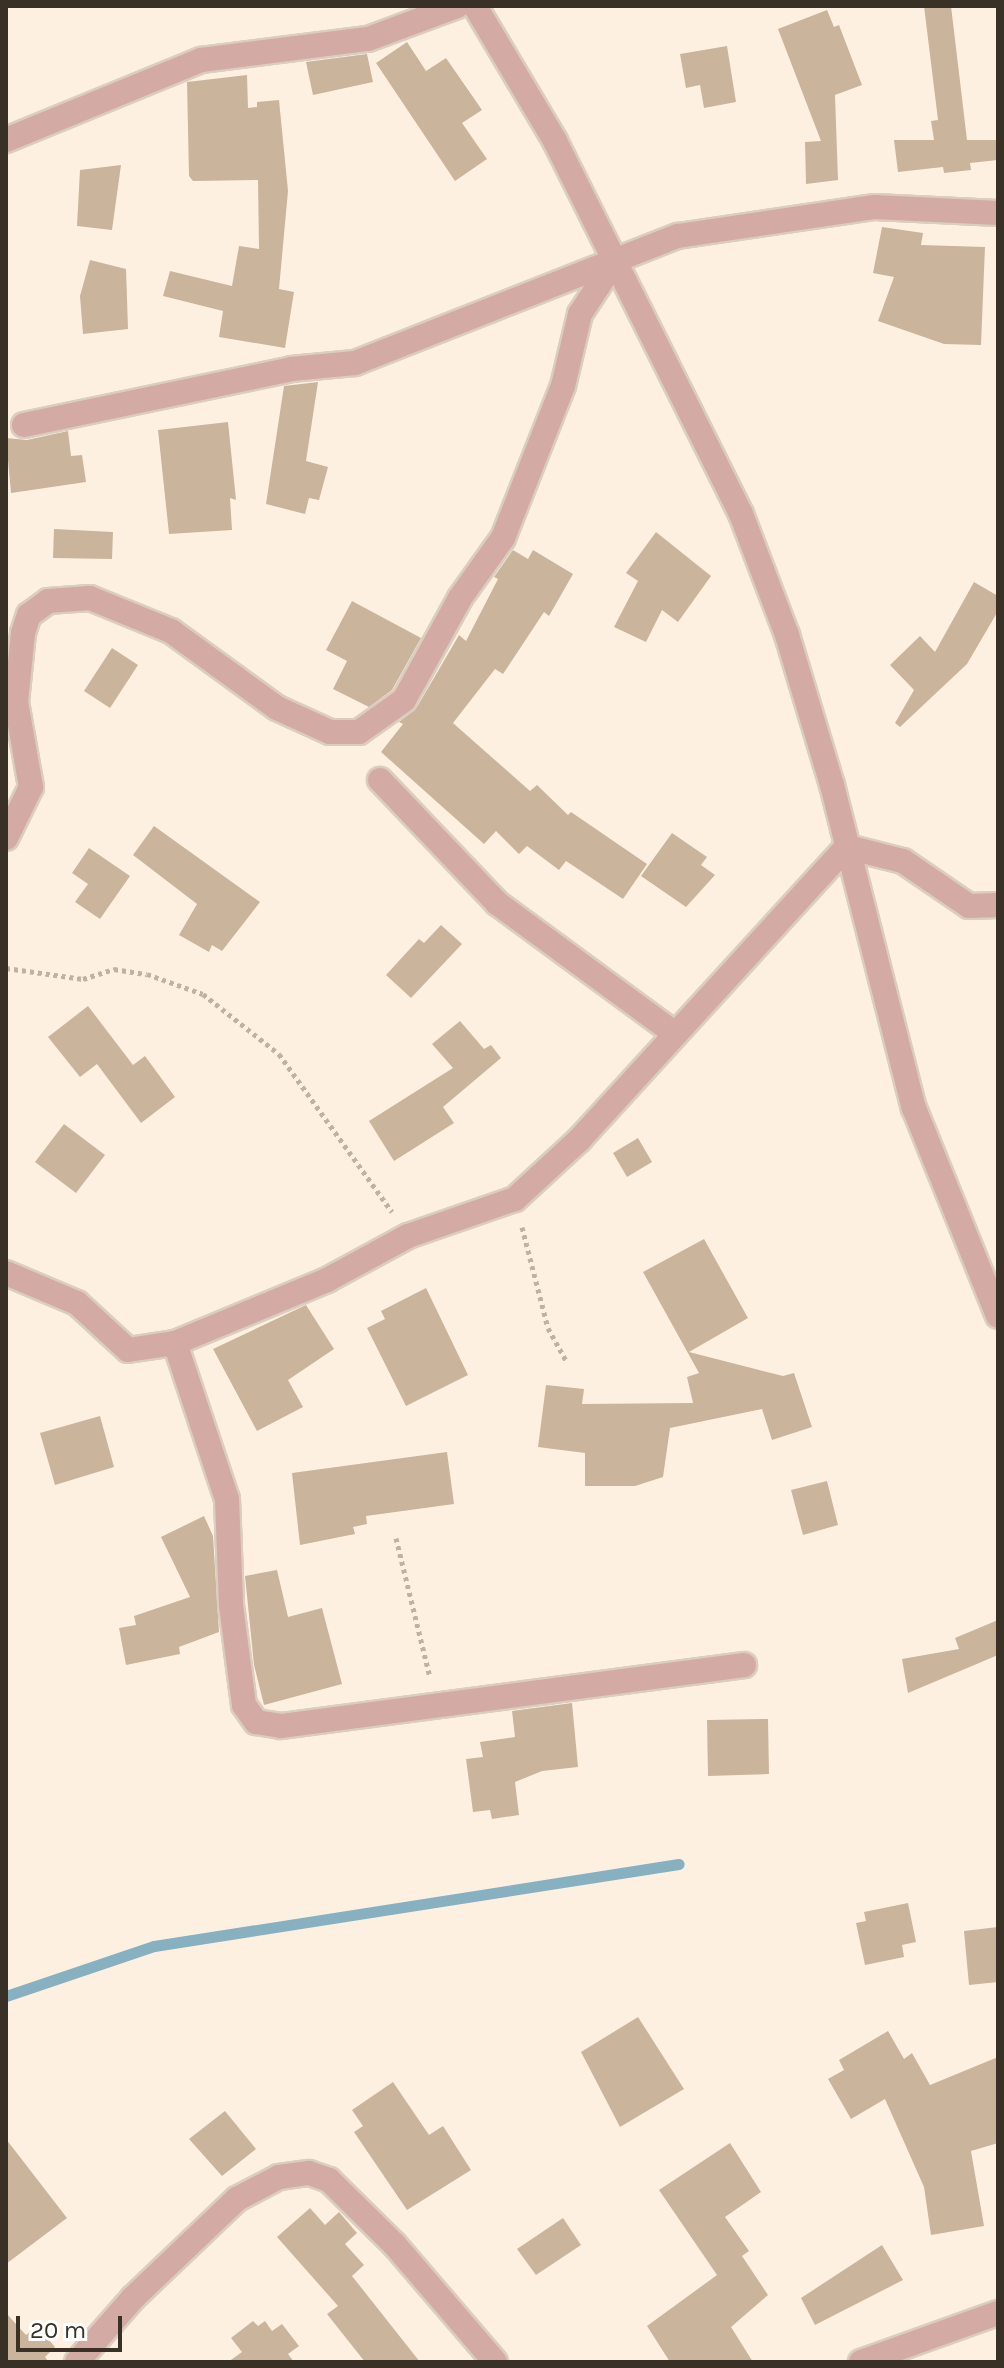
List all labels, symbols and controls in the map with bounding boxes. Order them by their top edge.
scale bar [20,2300,126,2350]
text: 20 m [30,2316,86,2344]

